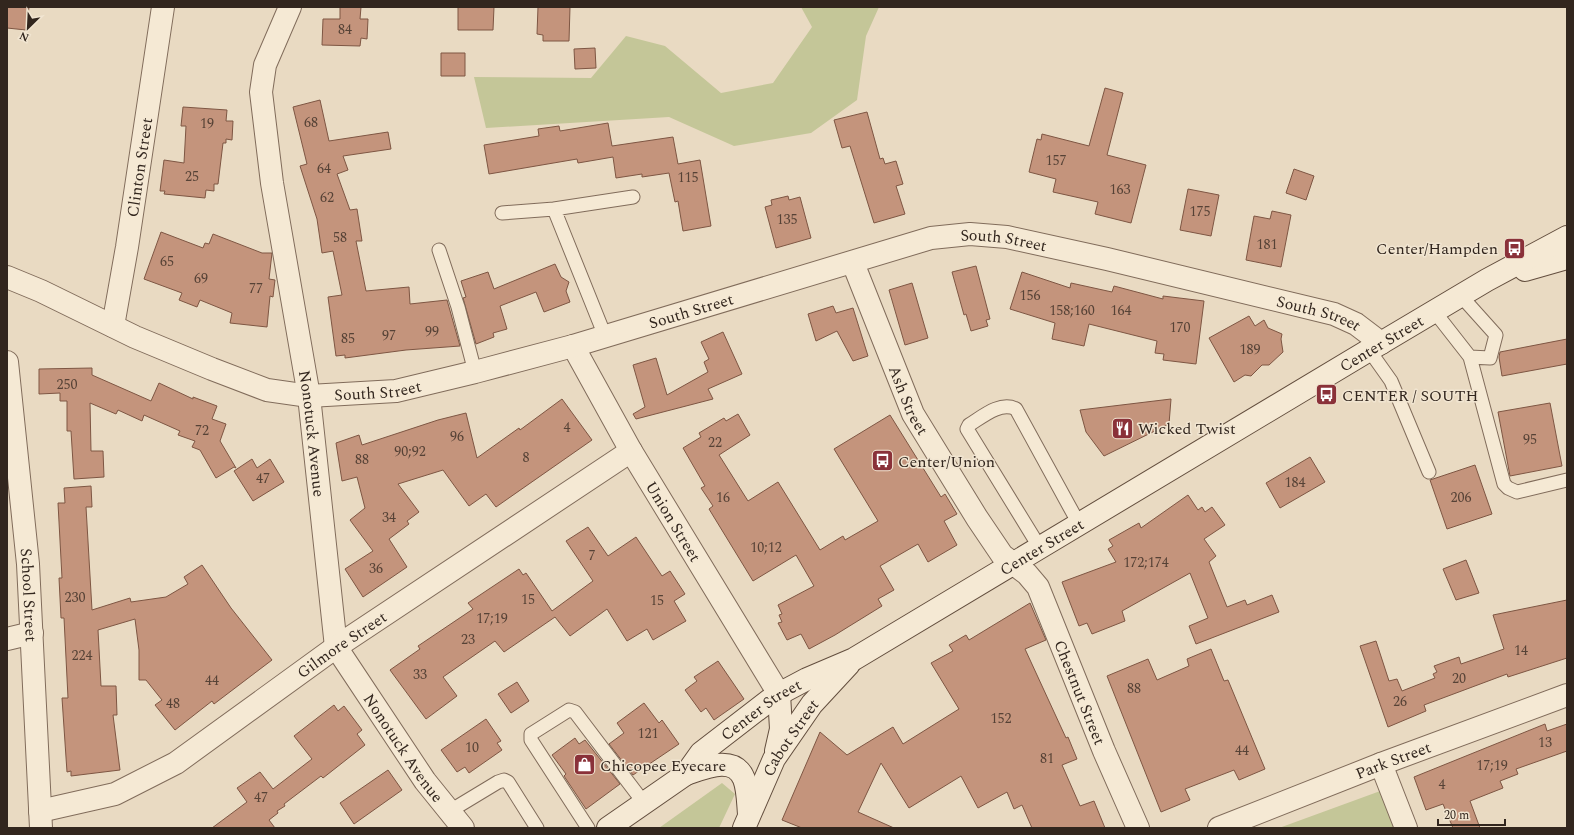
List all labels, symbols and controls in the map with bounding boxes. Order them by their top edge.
north arrow [8,8,48,48]
house number: 84 [338,19,352,40]
text: N [17,27,32,46]
house number: 68 [304,112,318,133]
house number: 19 [200,113,214,134]
street label: Clinton Street [121,116,159,219]
house number: 157 [1046,150,1067,171]
house number: 64 [317,158,331,179]
house number: 25 [185,166,199,187]
house number: 115 [678,167,699,188]
house number: 163 [1110,179,1131,200]
house number: 62 [320,187,334,208]
house number: 175 [1190,201,1211,222]
house number: 135 [777,209,798,230]
street label: South Street [959,223,1049,258]
house number: 58 [333,227,347,248]
house number: 181 [1257,234,1278,255]
bus stop icon: Center/Hampden [1501,235,1527,261]
place label: Center/Hampden [1376,237,1498,261]
house number: 65 [160,251,174,272]
house number: 69 [194,268,208,289]
house number: 77 [249,278,263,299]
house number: 156 [1020,285,1041,306]
street label: South Street [646,287,737,336]
street label: South Street [1274,289,1366,337]
house number: 158;160 [1049,300,1095,321]
house number: 164 [1111,300,1132,321]
street label: Center Street [1335,309,1429,378]
house number: 170 [1170,317,1191,338]
house number: 99 [425,321,439,342]
house number: 97 [382,325,396,346]
house number: 85 [341,328,355,349]
house number: 189 [1240,339,1261,360]
street label: Ash Street [882,362,934,440]
street label: Nonotuck Avenue [292,368,331,498]
house number: 250 [57,374,78,395]
street label: South Street [333,374,424,408]
bus stop icon: CENTER / SOUTH [1314,382,1340,408]
place label: CENTER / SOUTH [1342,384,1479,408]
restaurant icon: Wicked Twist [1110,415,1136,441]
house number: 4 [564,417,571,438]
place label: Wicked Twist [1138,417,1236,441]
house number: 72 [195,420,209,441]
house number: 96 [450,426,464,447]
house number: 95 [1523,429,1537,450]
house number: 22 [708,432,722,453]
house number: 90;92 [394,441,426,462]
house number: 8 [523,447,530,468]
bus stop icon: Center/Union [869,448,895,474]
house number: 88 [355,449,369,470]
place label: Center/Union [898,450,995,474]
house number: 47 [256,468,270,489]
house number: 184 [1285,472,1306,493]
street label: Union Street [639,477,707,567]
house number: 16 [716,487,730,508]
house number: 206 [1451,487,1472,508]
house number: 34 [382,507,396,528]
street label: Center Street [995,513,1089,582]
house number: 10;12 [750,537,782,558]
house number: 7 [589,545,596,566]
street label: School Street [13,547,43,643]
house number: 172;174 [1123,552,1169,573]
house number: 36 [369,558,383,579]
house number: 230 [65,587,86,608]
house number: 15 [521,589,535,610]
house number: 15 [650,590,664,611]
street label: Gilmore Street [292,605,392,685]
house number: 17;19 [476,608,508,629]
house number: 23 [461,629,475,650]
street label: Chestnut Street [1047,636,1111,749]
house number: 14 [1514,640,1528,661]
house number: 224 [72,645,93,666]
house number: 33 [413,664,427,685]
house number: 20 [1452,668,1466,689]
house number: 44 [205,670,219,691]
street label: Center Street [716,673,806,747]
house number: 88 [1127,678,1141,699]
street label: Nonotuck Avenue [357,689,449,808]
house number: 26 [1393,691,1407,712]
house number: 48 [166,693,180,714]
street label: Cabot Street [757,693,825,780]
house number: 152 [991,708,1012,729]
house number: 121 [638,723,659,744]
house number: 13 [1538,732,1552,753]
street label: Park Street [1352,735,1435,786]
house number: 10 [465,737,479,758]
house number: 44 [1235,740,1249,761]
house number: 81 [1040,748,1054,769]
shop icon: Chicopee Eyecare [572,752,598,778]
place label: Chicopee Eyecare [600,754,726,778]
house number: 17;19 [1476,755,1508,776]
house number: 4 [1439,774,1446,795]
house number: 47 [254,787,268,808]
scale bar [1438,801,1505,827]
text: 20 m [1444,806,1469,825]

